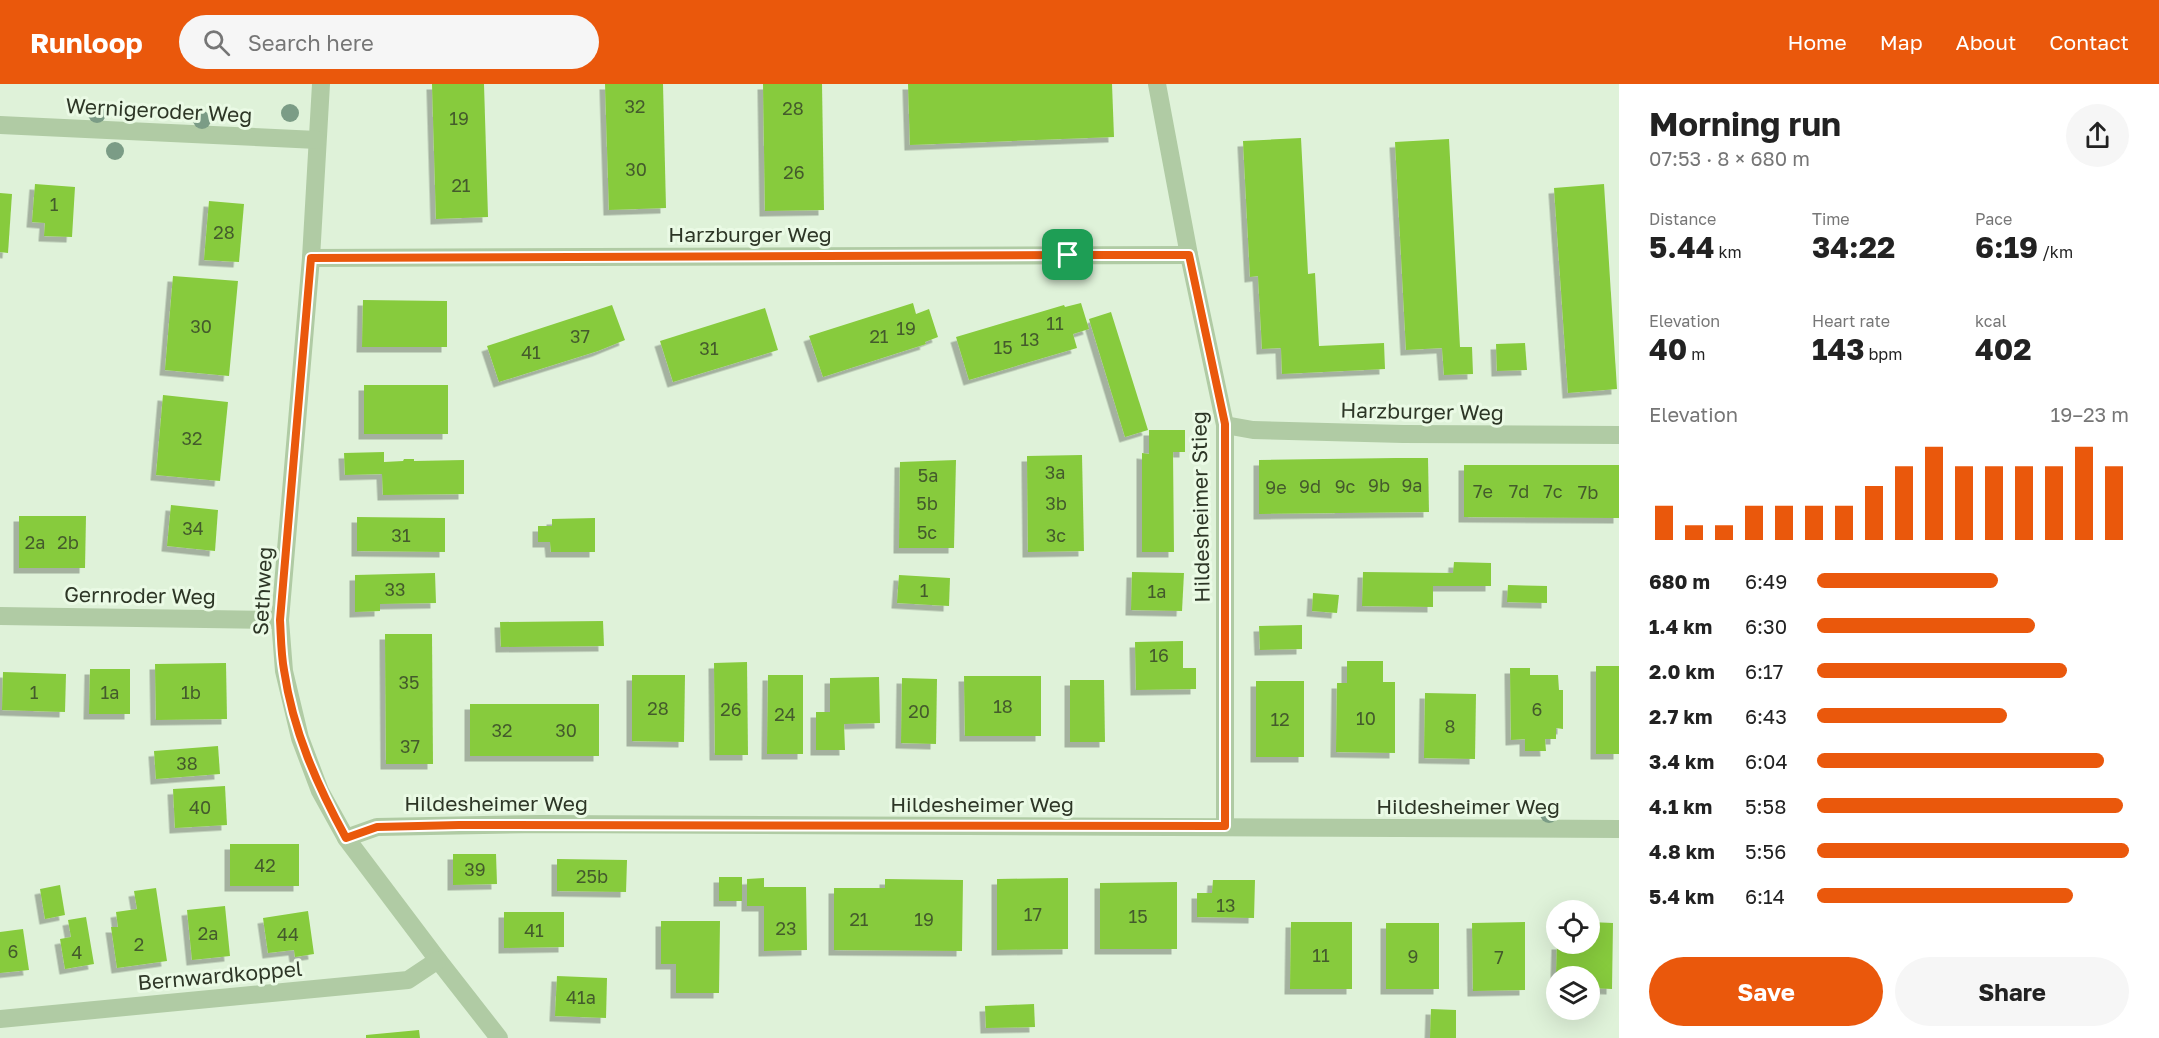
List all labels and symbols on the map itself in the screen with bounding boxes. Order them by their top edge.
street label: Wernigeroder Weg [65,92,253,128]
house number: 32 [625,95,645,117]
house number: 28 [782,97,804,119]
house number: 19 [449,107,469,129]
house number: 30 [625,158,647,180]
house number: 26 [783,161,805,183]
house number: 21 [451,174,471,196]
house number: 1 [50,193,59,215]
house number: 28 [213,221,235,243]
street label: Harzburger Weg [668,221,832,247]
pin [1042,229,1093,280]
house number: 11 [1046,312,1064,334]
house number: 30 [190,315,212,337]
house number: 19 [896,317,916,339]
house number: 37 [570,325,590,347]
house number: 21 [869,325,889,347]
house number: 13 [1020,328,1040,350]
house number: 15 [993,336,1013,358]
house number: 31 [699,337,719,359]
house number: 41 [521,341,541,363]
street label: Harzburger Weg [1340,397,1504,425]
street label: Hildesheimer Stieg [1185,411,1215,603]
house number: 32 [182,427,202,449]
house number: 3a [1045,461,1065,483]
house number: 5a [918,464,938,486]
house number: 9b [1368,474,1390,496]
house number: 9a [1401,474,1423,496]
house number: 9d [1299,475,1321,497]
house number: 9c [1335,475,1356,497]
house number: 9e [1265,476,1287,498]
house number: 7e [1473,480,1493,502]
house number: 7d [1509,480,1529,502]
house number: 7c [1543,480,1563,502]
house number: 7b [1578,481,1598,503]
house number: 5b [916,492,938,514]
house number: 3b [1045,492,1067,514]
house number: 34 [182,517,204,539]
house number: 5c [917,521,937,543]
house number: 31 [391,524,411,546]
house number: 3c [1046,524,1066,546]
house number: 2a [25,531,45,553]
house number: 2b [57,531,79,553]
street label: Sethweg [247,546,277,636]
house number: 33 [384,578,406,600]
house number: 1 [920,579,929,601]
house number: 1a [1148,580,1166,602]
street label: Gernroder Weg [64,581,216,609]
house number: 16 [1149,644,1169,666]
house number: 35 [399,671,419,693]
house number: 1 [30,681,39,703]
house number: 1a [101,681,119,703]
house number: 1b [181,681,201,703]
house number: 18 [993,695,1013,717]
house number: 28 [647,697,669,719]
house number: 26 [720,698,742,720]
house number: 6 [1532,698,1542,720]
house number: 20 [908,700,930,722]
house number: 24 [774,703,796,725]
house number: 10 [1356,707,1376,729]
house number: 12 [1270,708,1290,730]
house number: 8 [1445,715,1455,737]
house number: 32 [492,719,512,741]
house number: 30 [555,719,577,741]
house number: 37 [400,735,420,757]
house number: 38 [176,752,198,774]
street label: Hildesheimer Weg [404,790,588,816]
street label: Hildesheimer Weg [890,791,1074,817]
street label: Hildesheimer Weg [1376,793,1560,819]
house number: 40 [189,796,211,818]
house number: 42 [254,854,276,876]
house number: 39 [464,858,486,880]
house number: 25b [576,865,608,887]
house number: 13 [1216,894,1236,916]
house number: 17 [1024,903,1042,925]
house number: 15 [1128,905,1148,927]
house number: 21 [849,908,869,930]
house number: 19 [914,908,934,930]
house number: 23 [776,917,796,939]
house number: 41 [524,919,544,941]
house number: 2a [198,922,218,944]
house number: 44 [277,923,299,945]
house number: 2 [134,933,144,955]
house number: 6 [8,940,18,962]
house number: 4 [72,941,83,963]
house number: 11 [1312,944,1330,966]
house number: 9 [1408,945,1418,967]
house number: 7 [1494,946,1504,968]
street label: Bernwardkoppel [137,955,303,995]
house number: 41a [566,986,596,1008]

